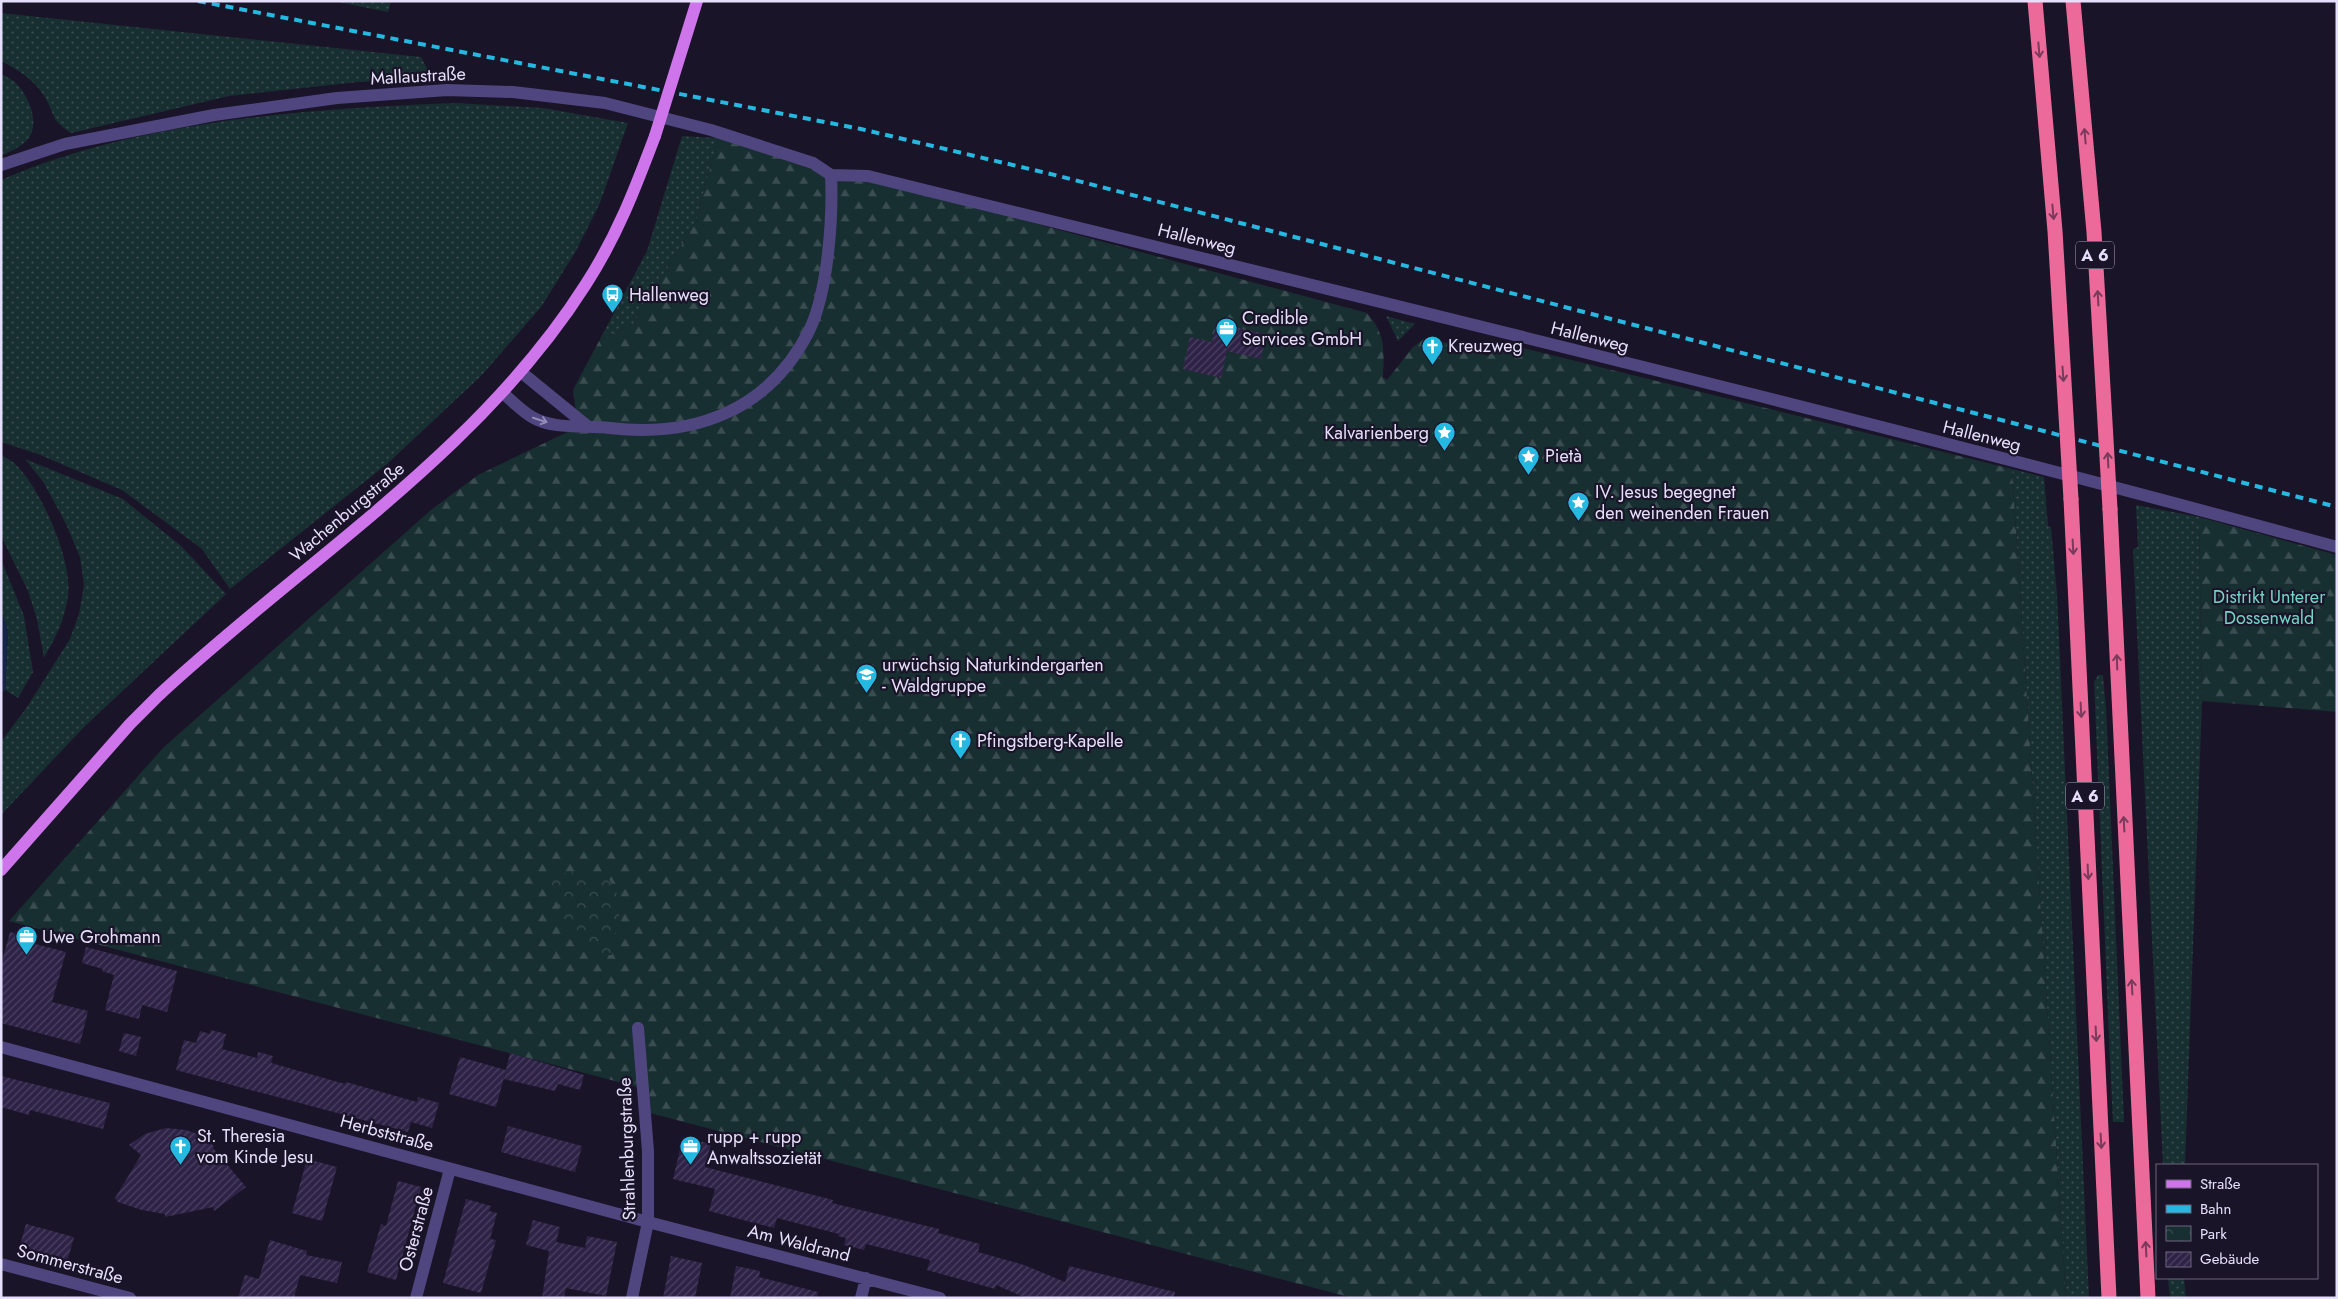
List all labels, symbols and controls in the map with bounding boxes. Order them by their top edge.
one-way arrow [2034,42,2044,58]
street label: Mallaustraße [370,61,466,91]
one-way arrow [2081,128,2090,144]
one-way arrow [2048,203,2058,219]
street label: Hallenweg [1155,217,1239,261]
road number: A 6 [2076,242,2114,268]
place label: Hallenweg [629,282,709,308]
bus stop icon: Hallenweg [601,283,625,314]
one-way arrow [2093,290,2102,306]
place label: Credible Services GmbH [1242,305,1362,352]
street label: Hallenweg [1548,315,1632,359]
office icon: Credible Services GmbH [1214,316,1238,347]
place label: Kreuzweg [1448,333,1523,359]
church icon: Kreuzweg [1420,334,1444,365]
one-way arrow [2059,366,2068,382]
street label: Hallenweg [1940,414,2024,458]
one-way arrow [532,416,547,425]
place label: Kalvarienberg [1324,420,1429,446]
place icon: Kalvarienberg [1433,421,1457,452]
place label: Pietà [1545,443,1582,469]
place icon: Pietà [1517,444,1541,475]
one-way arrow [2103,452,2112,468]
street label: Wachenburgstraße [284,456,410,568]
place label: IV. Jesus begegnet den weinenden Frauen [1595,479,1770,526]
place icon: IV. Jesus begegnet den weinenden Frauen [1567,490,1591,521]
one-way arrow [2069,539,2078,555]
park label: Distrikt Unterer Dossenwald [2213,584,2326,631]
place label: urwüchsig Naturkindergarten - Waldgruppe [882,652,1104,699]
one-way arrow [2112,654,2122,670]
school or university icon: urwüchsig Naturkindergarten - Waldgruppe [854,663,878,694]
one-way arrow [2076,702,2085,718]
place label: Pfingstberg-Kapelle [977,728,1123,754]
church icon: Pfingstberg-Kapelle [949,729,973,760]
road number: A 6 [2066,782,2104,809]
one-way arrow [2120,817,2129,833]
one-way arrow [2084,864,2093,880]
place label: Uwe Grohmann [42,924,161,950]
office icon: Uwe Grohmann [14,925,38,956]
one-way arrow [2127,979,2136,995]
one-way arrow [2091,1026,2100,1042]
street label: Strahlenburgstraße [612,1077,642,1221]
street label: Herbststraße [337,1108,437,1158]
place label: St. Theresia vom Kinde Jesu [197,1123,313,1170]
place label: rupp + rupp Anwaltssozietät [707,1124,822,1171]
one-way arrow [2096,1133,2105,1149]
church icon: St. Theresia vom Kinde Jesu [169,1134,193,1165]
office icon: rupp + rupp Anwaltssozietät [679,1135,703,1166]
legend [2156,1164,2318,1279]
text: Straße [2200,1173,2241,1195]
street label: Osterstraße [392,1184,440,1274]
text: Bahn [2200,1198,2231,1220]
street label: Am Waldrand [745,1218,853,1268]
text: Park [2200,1223,2227,1245]
street label: Sommerstraße [14,1237,126,1291]
one-way arrow [2141,1241,2150,1257]
text: Gebäude [2200,1248,2260,1270]

